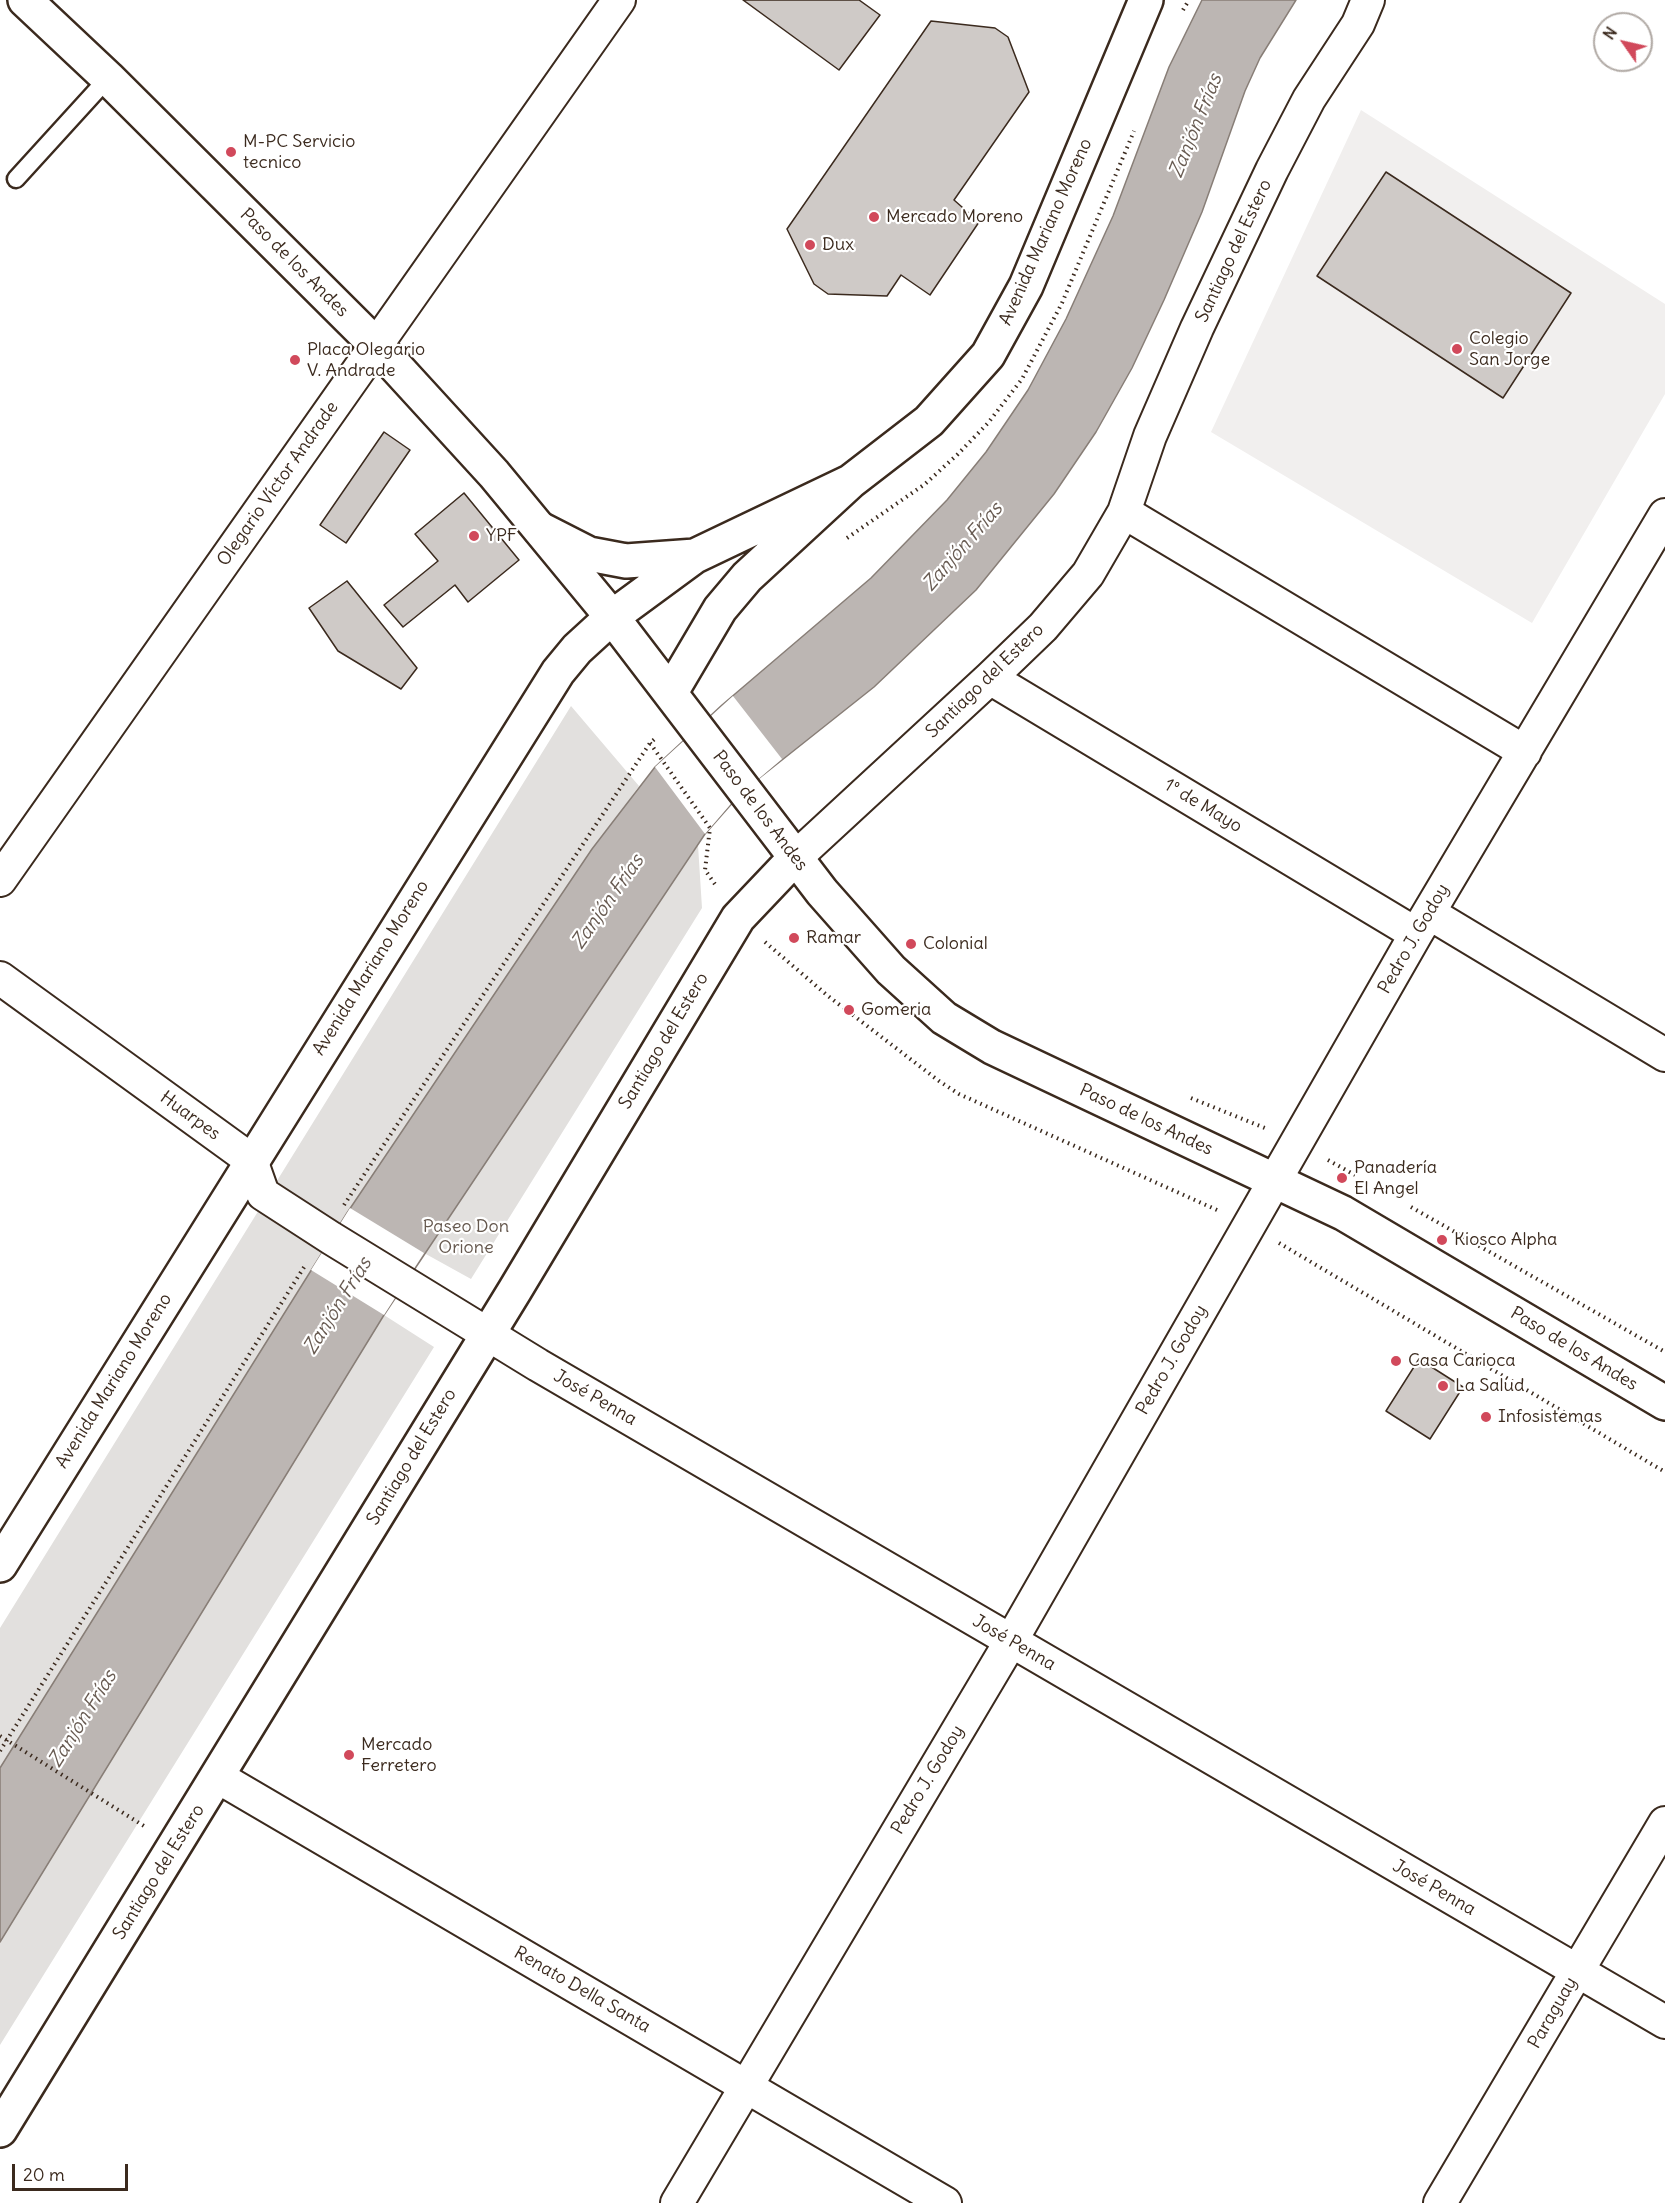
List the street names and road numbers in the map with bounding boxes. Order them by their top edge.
street label: Avenida Mariano Moreno [995,135,1097,329]
street label: Santiago del Estero [1191,176,1277,326]
street label: Paso de los Andes [235,204,353,322]
street label: Olegario Víctor Andrade [213,397,343,571]
street label: Santiago del Estero [922,619,1048,743]
street label: Paso de los Andes [708,747,812,875]
street label: 1° de Mayo [1160,774,1246,838]
street label: Avenida Mariano Moreno [308,876,434,1060]
street label: Pedro J. Godoy [1374,880,1454,998]
street label: Santiago del Estero [615,969,713,1113]
street label: Paso de los Andes [1076,1080,1216,1160]
street label: Huarpes [156,1087,224,1145]
street label: Avenida Mariano Moreno [51,1289,177,1473]
street label: Pedro J. Godoy [1132,1301,1212,1419]
street label: Paso de los Andes [1506,1302,1642,1396]
street label: José Penna [550,1366,640,1430]
street label: Santiago del Estero [363,1385,461,1529]
street label: José Penna [969,1611,1059,1675]
street label: Pedro J. Godoy [887,1722,969,1838]
street label: Santiago del Estero [109,1800,209,1944]
street label: José Penna [1389,1856,1479,1920]
street label: Renato Della Santa [510,1942,654,2038]
street label: Paraguay [1524,1973,1582,2053]

